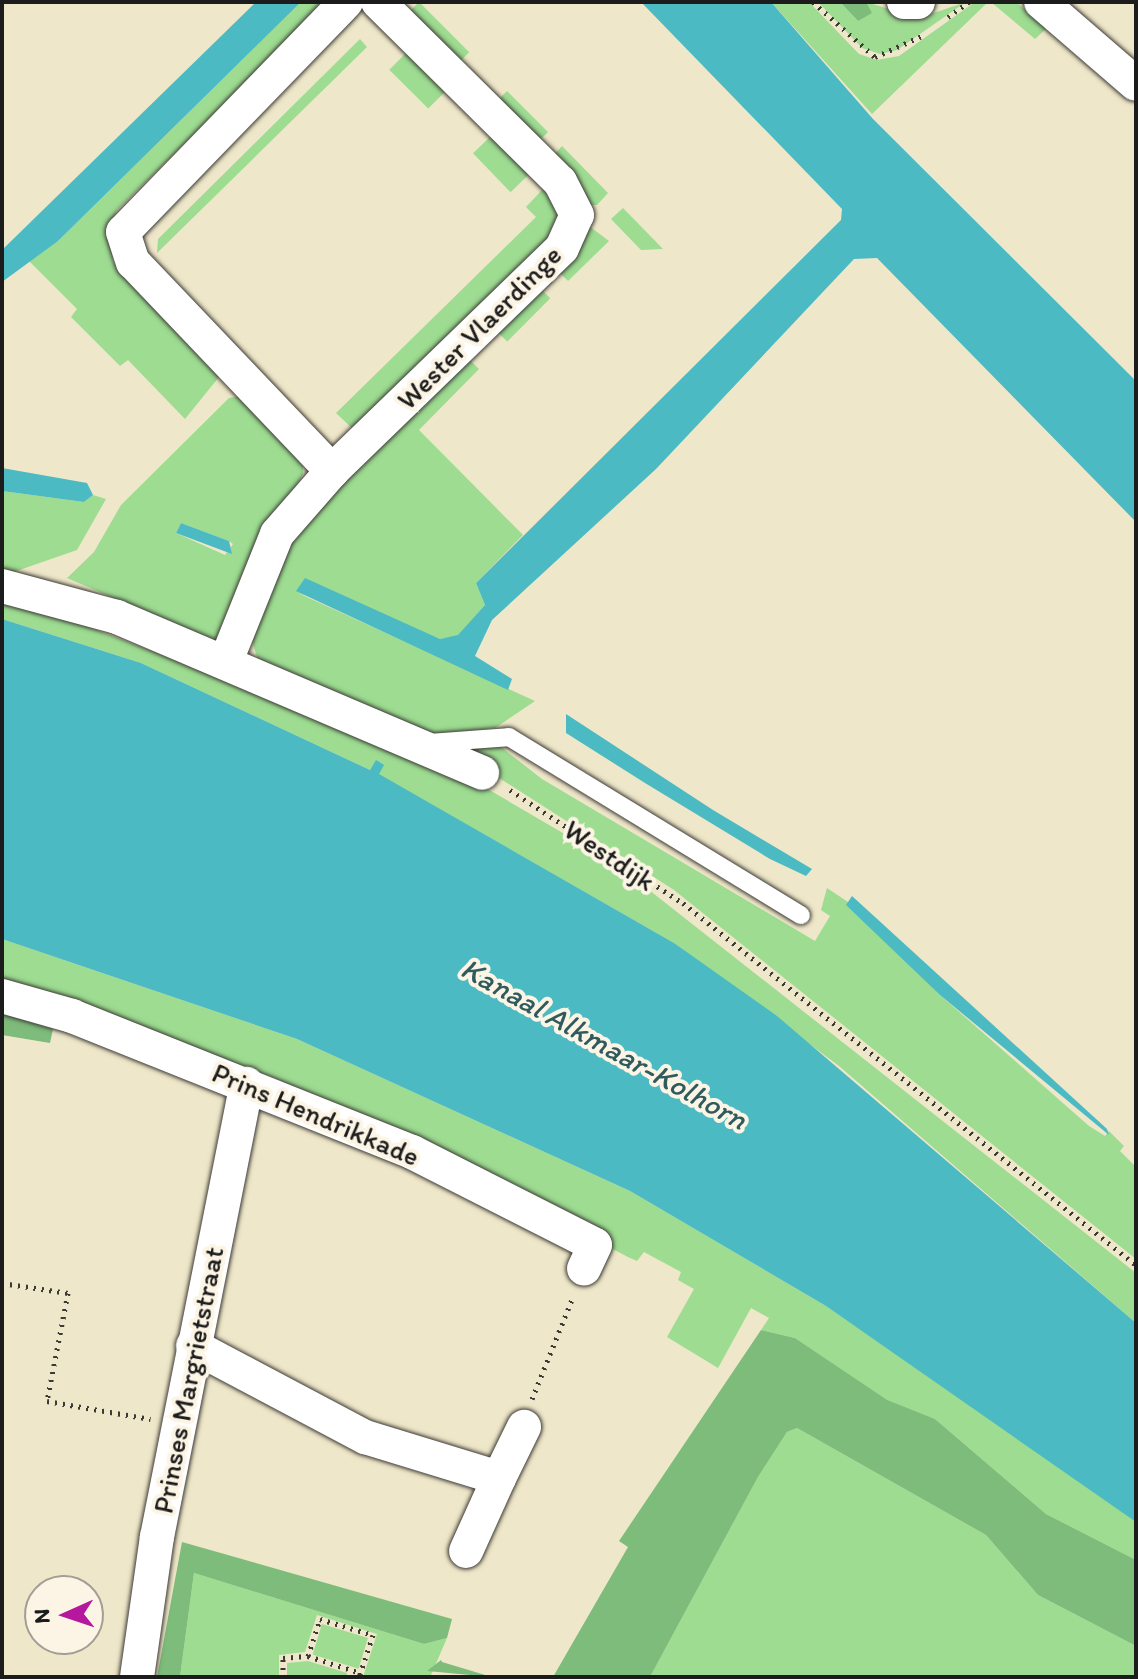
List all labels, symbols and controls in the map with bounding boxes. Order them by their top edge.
street label: Wester Vlaerdinge [390,238,568,416]
street label: Westdijk [558,812,662,898]
water label: Kanaal Alkmaar-Kolhorn [454,950,754,1138]
street label: Prins Hendrikkade [207,1055,425,1173]
street label: Prinses Margrietstraat [146,1244,230,1516]
north arrow [24,1575,104,1655]
text: N [28,1608,55,1624]

